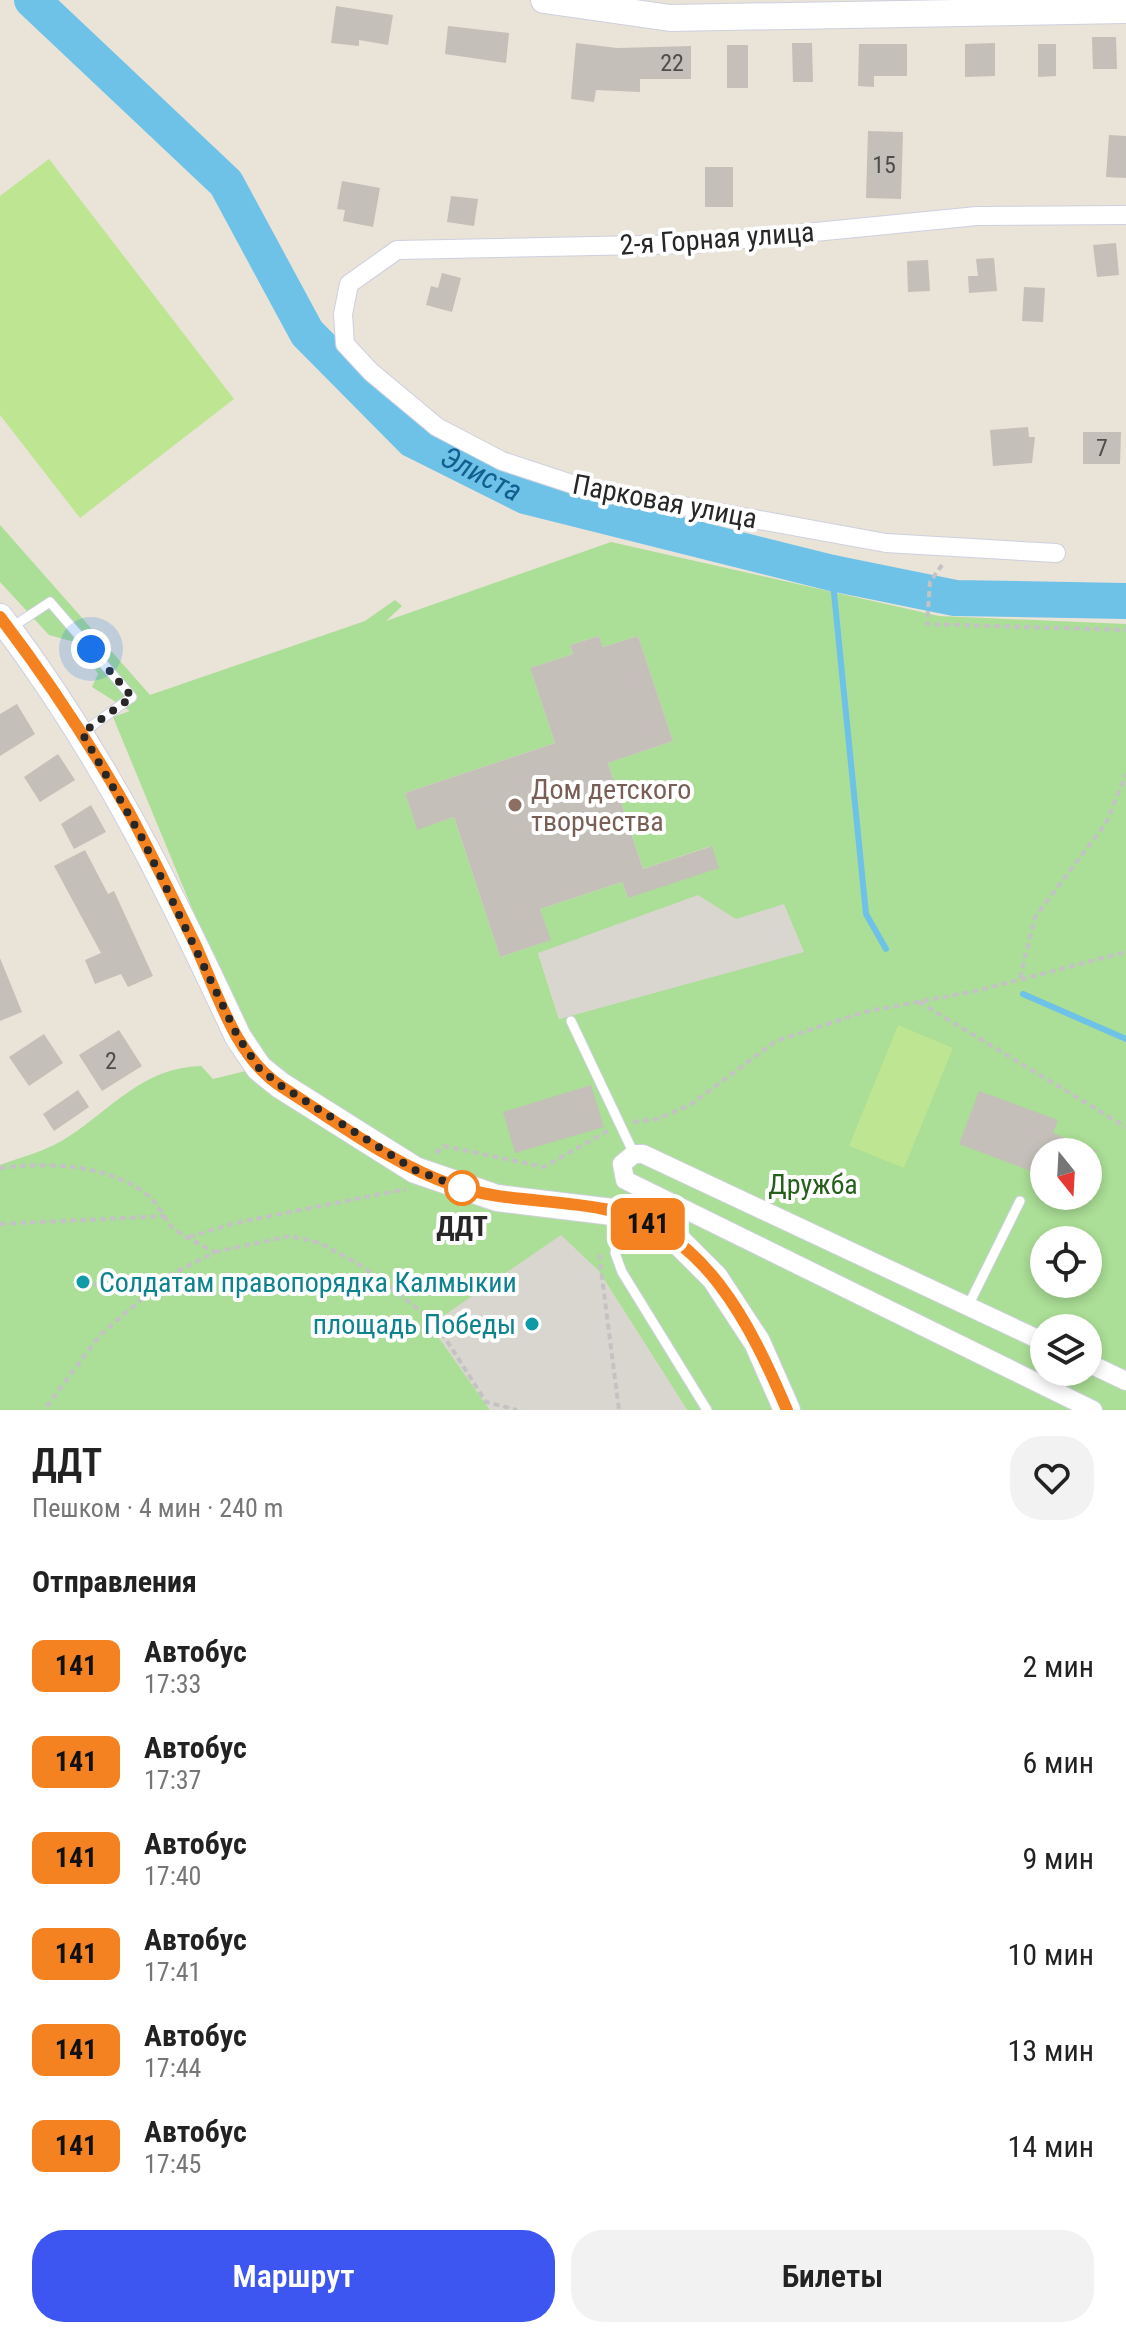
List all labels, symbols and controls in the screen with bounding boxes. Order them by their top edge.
house number: 22 [660,49,684,77]
house number: 15 [872,151,896,179]
street label: 2-я Горная улица [619,215,815,262]
house number: 7 [1096,434,1108,462]
water label: Элиста [435,439,528,509]
street label: Парковая улица [570,467,760,536]
your location [71,629,111,669]
place label: Дом детского творчества [531,773,691,838]
marker: Дом детского творчества [506,796,524,814]
house number: 2 [105,1047,117,1075]
north arrow [1030,1138,1102,1210]
map controls [1030,1138,1102,1386]
park label: Дружба [768,1168,858,1201]
marker: ДДТ [445,1171,479,1205]
line badge: 141 [602,1198,694,1250]
text: 141 [627,1207,669,1240]
place label: ДДТ [436,1210,488,1243]
button: locate [1030,1226,1102,1298]
place label: Солдатам правопорядка Калмыкии [99,1266,517,1299]
marker: Солдатам правопорядка Калмыкии [74,1273,92,1291]
place label: площадь Победы [313,1308,516,1341]
button: layers [1030,1314,1102,1386]
marker: площадь Победы [523,1315,541,1333]
button: heart [1010,1436,1094,1520]
text: ДДТ [32,1441,102,1485]
text: Пешком · 4 мин · 240 m [32,1493,283,1523]
text: Отправления [32,1564,197,1599]
text: Автобус [144,1634,247,1669]
text: 141 [55,1649,97,1682]
text: 2 мин [1022,1649,1094,1684]
text: 17:33 [144,1669,201,1699]
text: Автобус [144,1730,247,1765]
text: 141 [55,1745,97,1778]
text: 6 мин [1022,1745,1094,1780]
text: 17:37 [144,1765,201,1795]
text: Автобус [144,1826,247,1861]
text: 141 [55,1841,97,1874]
text: 9 мин [1022,1841,1094,1876]
text: 17:40 [144,1861,201,1891]
text: Автобус [144,1922,247,1957]
text: 141 [55,1937,97,1970]
text: 10 мин [1008,1937,1094,1972]
text: 17:41 [144,1957,201,1987]
text: Автобус [144,2018,247,2053]
text: 141 [55,2033,97,2066]
text: 13 мин [1008,2033,1094,2068]
text: 17:44 [144,2053,201,2083]
text: Автобус [144,2114,247,2149]
text: 141 [55,2129,97,2162]
text: 14 мин [1008,2129,1094,2164]
text: 17:45 [144,2149,201,2179]
button: Маршрут [32,2230,555,2322]
button: Билеты [571,2230,1094,2322]

